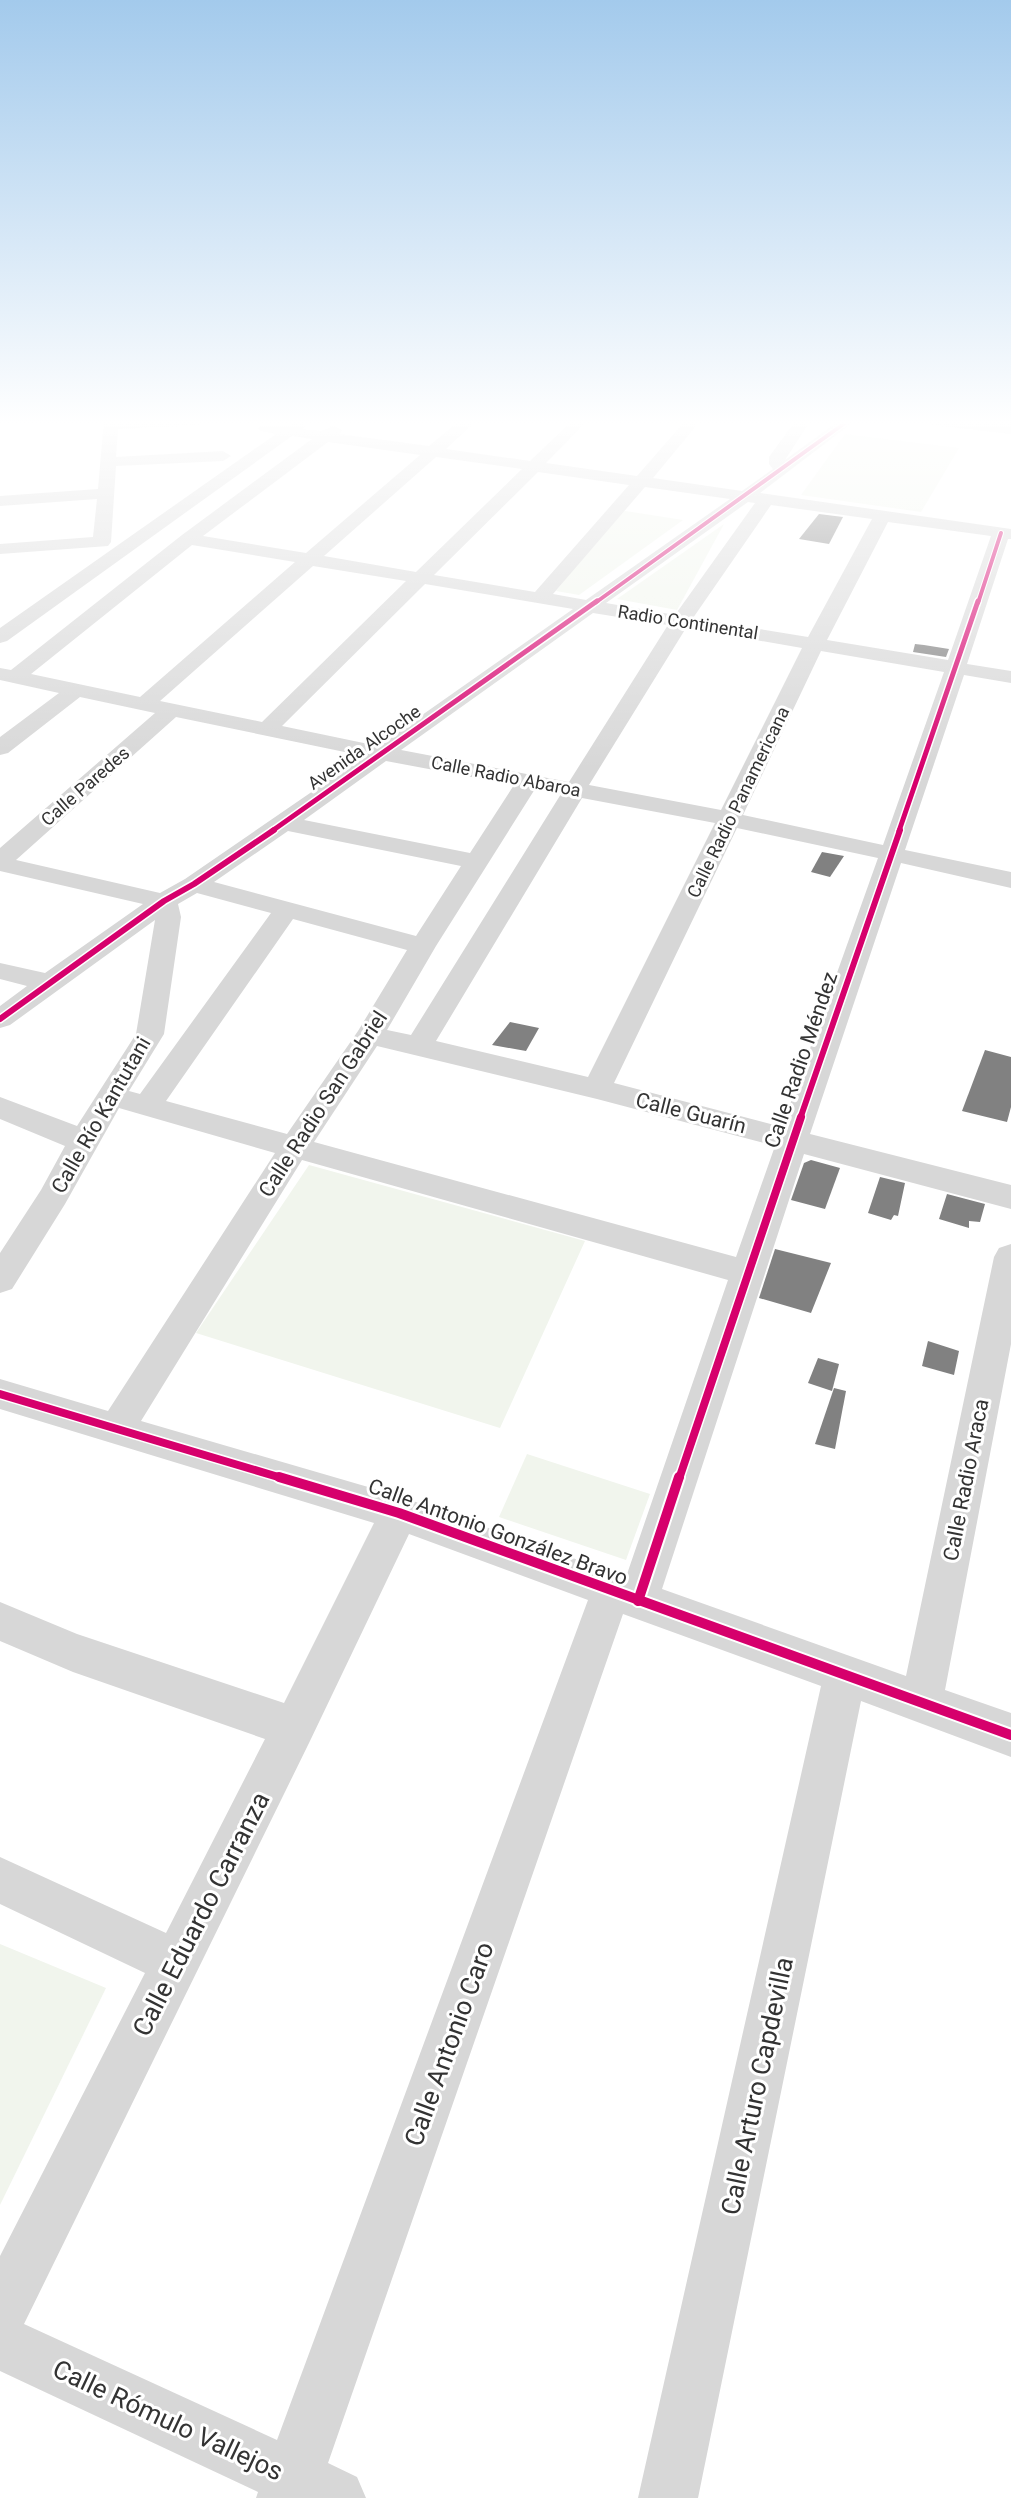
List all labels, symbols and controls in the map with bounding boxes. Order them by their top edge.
street label: Radio Continental [616,601,760,643]
street label: Avenida Alcoche [304,700,424,794]
street label: Calle Radio Panamericana [683,703,793,901]
street label: Calle Paredes [37,742,133,830]
street label: Calle Radio Abaroa [429,751,583,801]
street label: Calle Radio Méndez [760,969,842,1151]
street label: Calle Radio San Gabriel [254,1007,392,1201]
street label: Calle Río Kantutani [46,1033,156,1197]
street label: Calle Guarín [633,1088,749,1138]
street label: Calle Radio Araca [939,1397,993,1563]
street label: Calle Antonio González Bravo [365,1474,631,1590]
street label: Calle Eduardo Carranza [126,1787,276,2041]
street label: Calle Antonio Caro [398,1938,500,2150]
street label: Calle Arturo Capdevilla [715,1954,799,2218]
street label: Calle Rómulo Vallejos [48,2353,288,2487]

